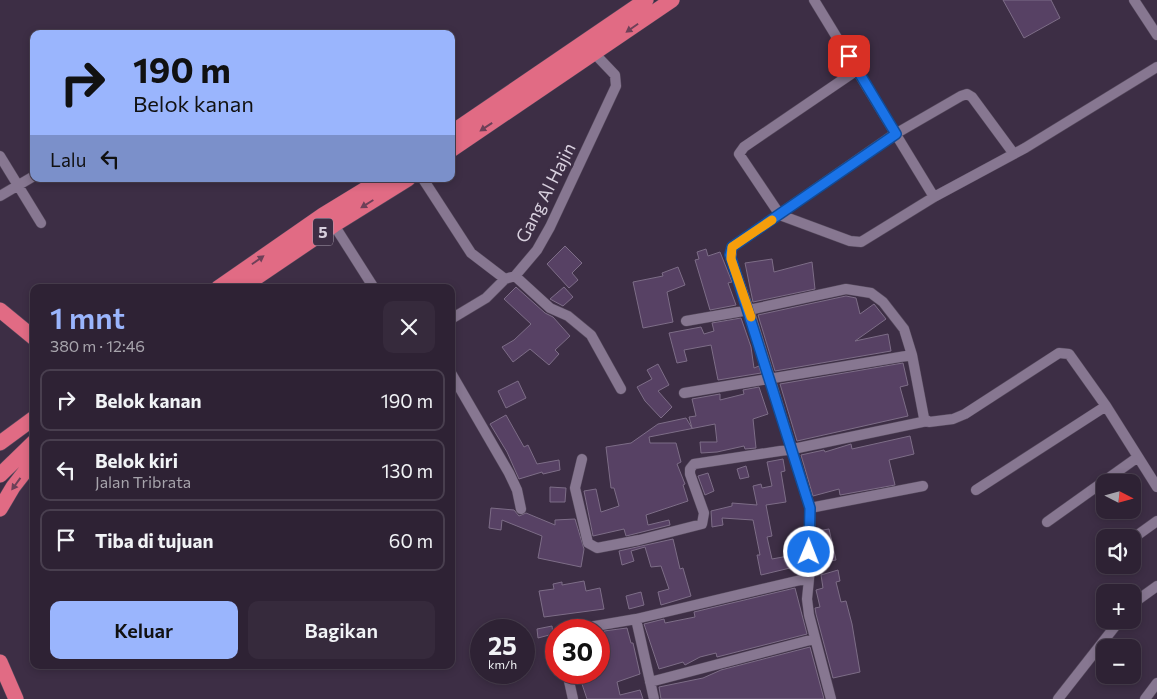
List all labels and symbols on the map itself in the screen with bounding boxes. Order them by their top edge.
one-way arrow [625,23,639,33]
pin [828,35,870,77]
one-way arrow [479,122,493,132]
street label: Gang Al Hajin [511,139,580,246]
one-way arrow [360,200,373,209]
road number: 5 [313,218,333,246]
one-way arrow [251,255,265,265]
north arrow [1096,474,1141,519]
one-way arrow [10,477,21,490]
position arrow [782,525,834,577]
speed limit sign: 30 [545,619,610,684]

